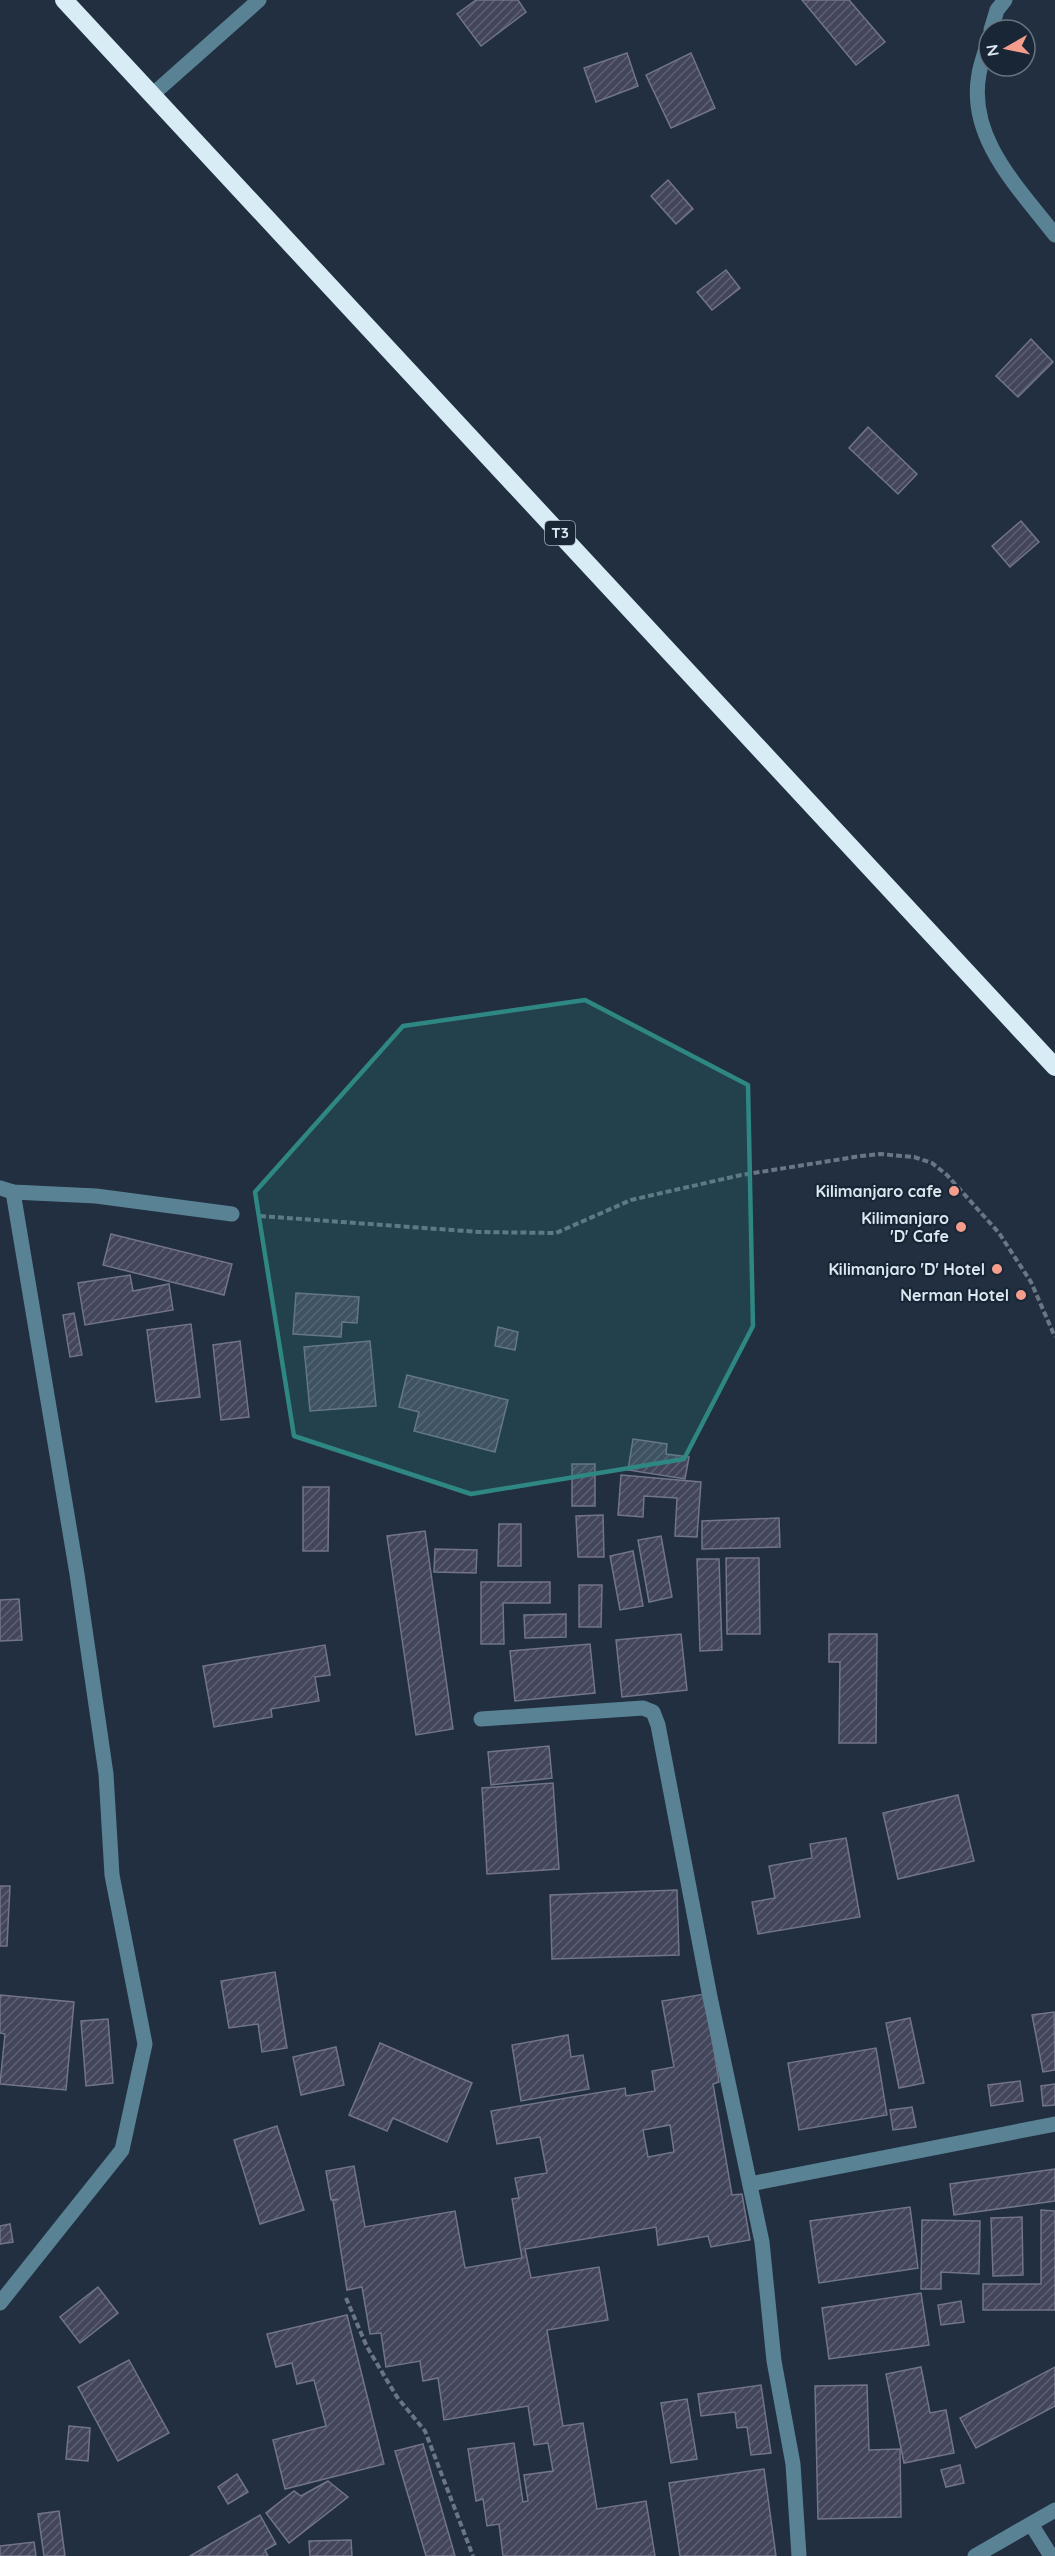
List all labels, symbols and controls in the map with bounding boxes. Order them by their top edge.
north arrow [977,18,1037,78]
text: N [981,43,1003,58]
road number: T3 [545,521,575,545]
place label: Kilimanjaro cafe [815,1181,942,1201]
marker: Kilimanjaro cafe [947,1184,961,1198]
place label: Kilimanjaro 'D' Cafe [861,1208,949,1246]
marker: Kilimanjaro 'D' Cafe [954,1220,968,1234]
place label: Kilimanjaro 'D' Hotel [828,1259,985,1279]
marker: Kilimanjaro 'D' Hotel [990,1262,1004,1276]
place label: Nerman Hotel [900,1285,1009,1305]
marker: Nerman Hotel [1014,1288,1028,1302]

